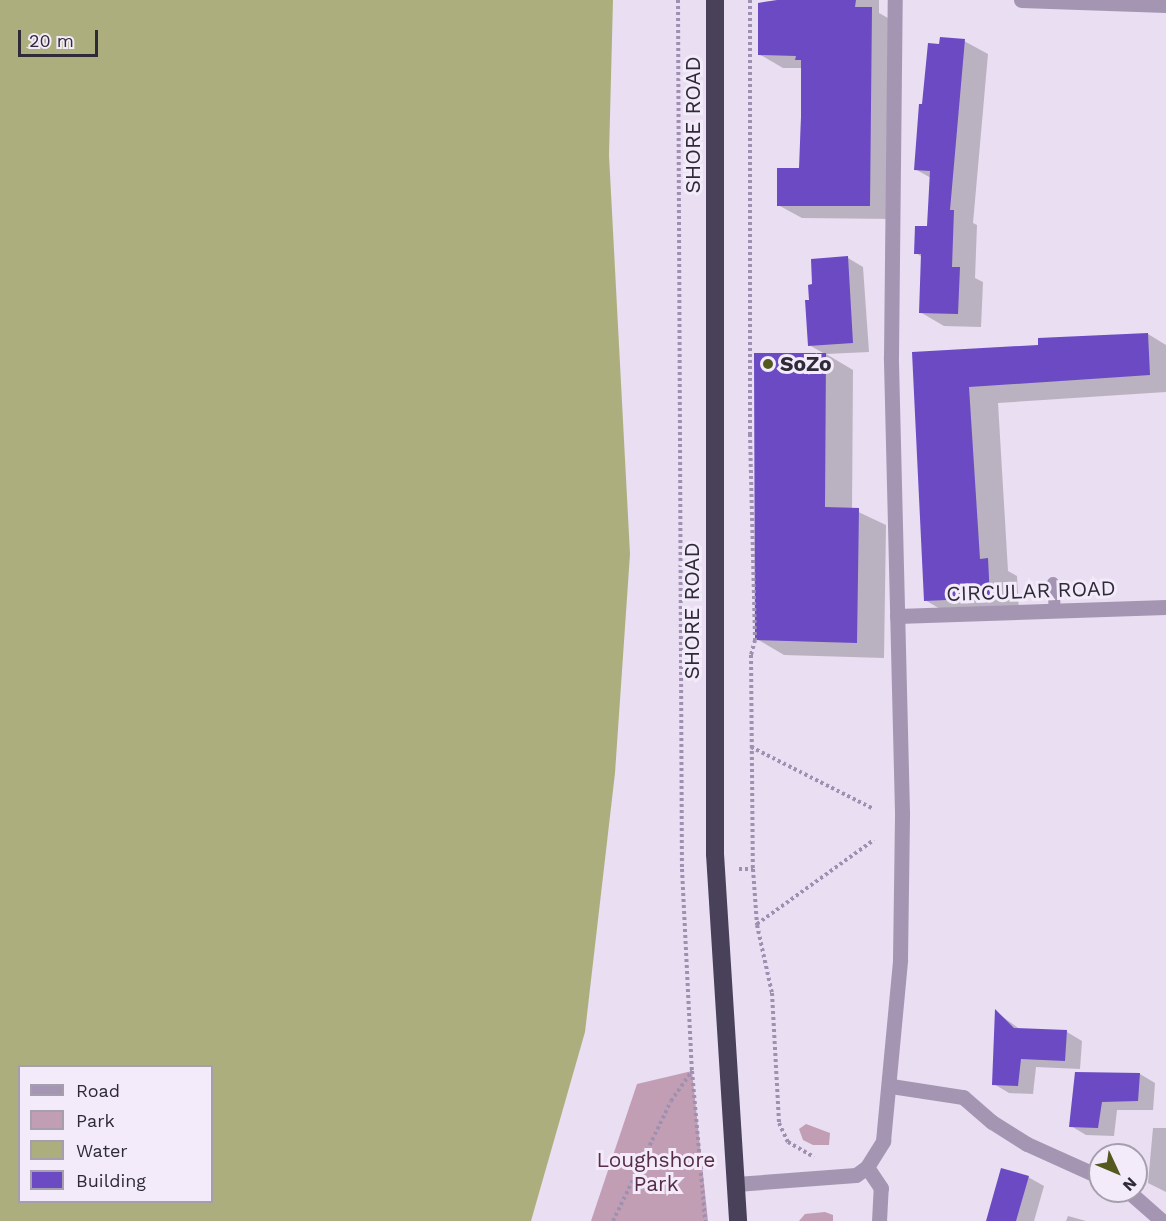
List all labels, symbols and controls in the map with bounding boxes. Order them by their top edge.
scale bar [21,18,100,56]
text: 20 m [29,30,74,51]
street label: SHORE ROAD [680,56,706,194]
place label: SoZo [780,351,832,377]
marker: SoZo [761,357,775,371]
street label: SHORE ROAD [679,542,705,680]
street label: CIRCULAR ROAD [946,575,1116,607]
legend [18,1065,213,1203]
text: Road [76,1080,120,1101]
text: Park [76,1110,115,1131]
text: Water [76,1140,128,1161]
north arrow [1088,1143,1148,1203]
park label: Loughshore Park [597,1147,715,1197]
text: Building [76,1170,146,1191]
text: N [1119,1174,1141,1195]

